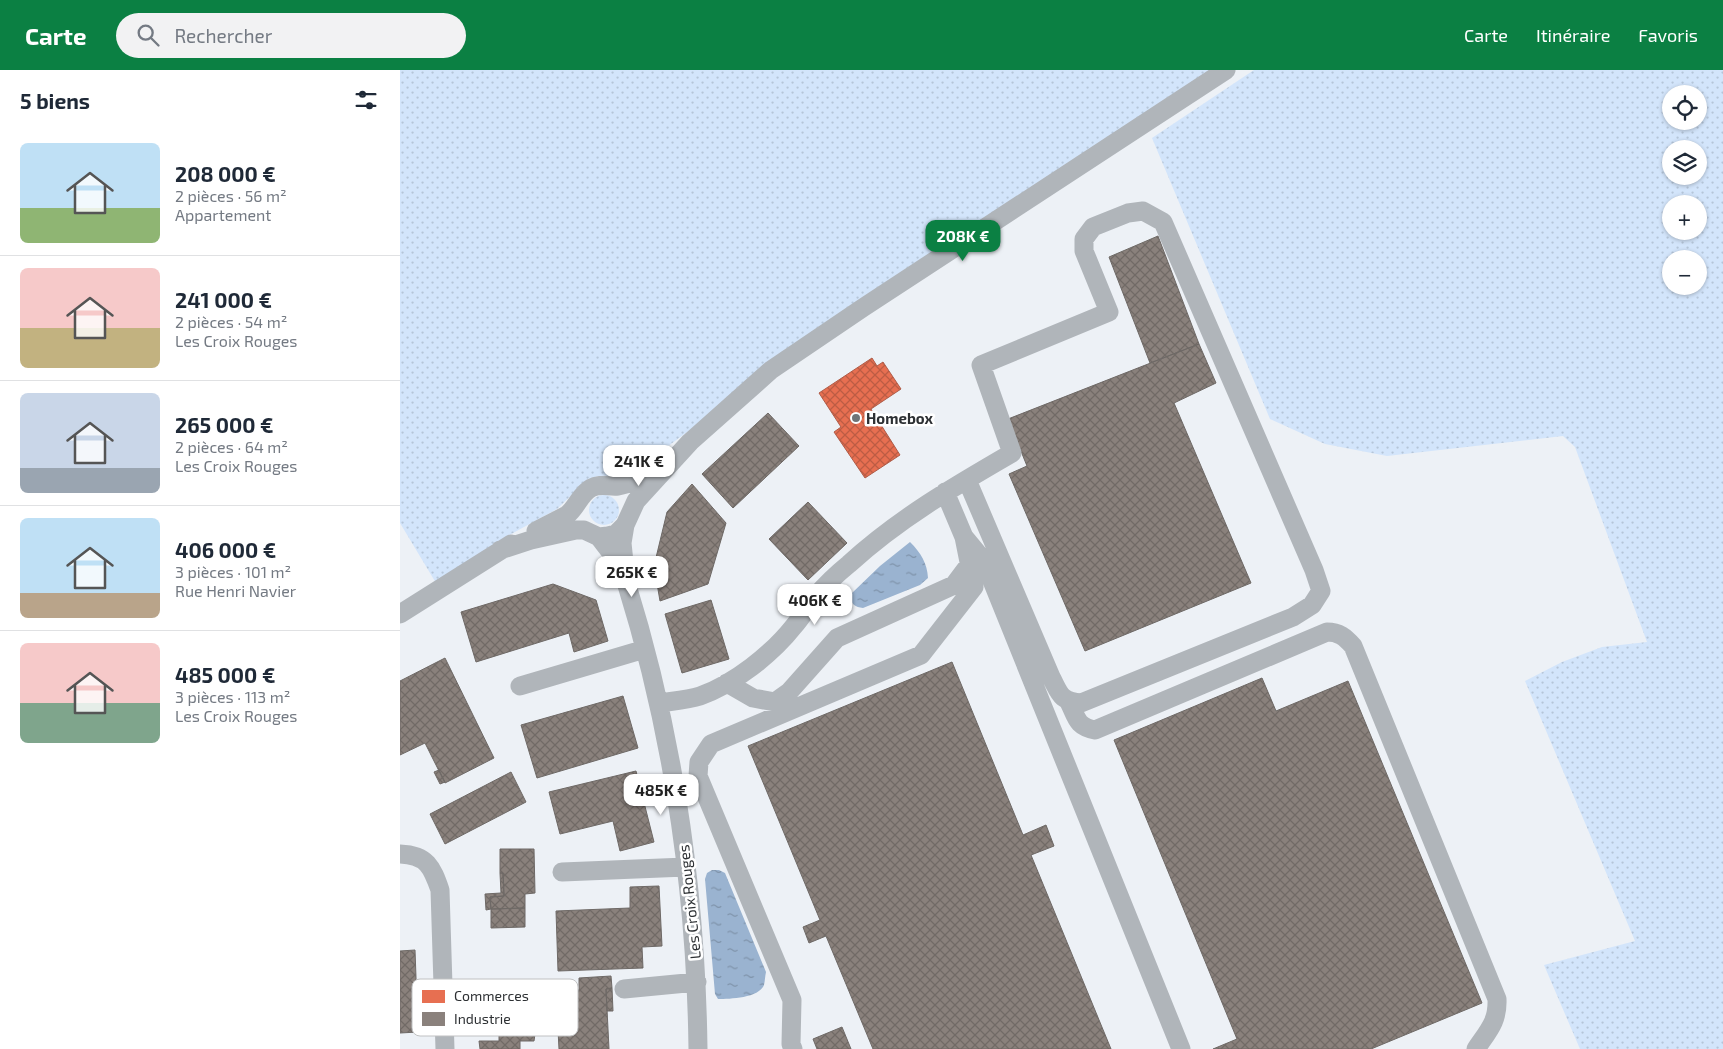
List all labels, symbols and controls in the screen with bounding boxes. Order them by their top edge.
search box [116,13,466,58]
text: Carte [25,21,86,50]
icon: search [134,21,162,49]
text: Rechercher [174,24,272,47]
text: Carte [1464,24,1508,46]
text: Itinéraire [1536,24,1610,46]
text: Favoris [1638,24,1698,46]
map controls [1662,85,1707,295]
button: locate [1662,85,1707,130]
icon: filters [352,86,380,114]
text: 5 biens [20,88,90,113]
button: layers [1662,140,1707,185]
text: 208 000 € [175,161,276,186]
icon: home [60,163,120,223]
text: 2 pièces · 56 m² [175,186,287,205]
button: + [1662,195,1707,240]
text: Appartement [175,205,271,224]
pin: 208K € [922,220,1004,262]
text: 208K € [936,226,990,245]
button: − [1662,250,1707,295]
text: 241 000 € [175,287,272,312]
icon: home [60,288,120,348]
text: 2 pièces · 54 m² [175,312,287,331]
text: Les Croix Rouges [175,331,297,350]
place label: Homebox [866,409,933,427]
text: 265 000 € [175,412,274,437]
marker: Homebox [850,412,862,424]
icon: home [60,413,120,473]
text: 2 pièces · 64 m² [175,437,288,456]
pin: 241K € [598,444,680,487]
text: 241K € [614,451,664,470]
text: Les Croix Rouges [175,456,297,475]
text: 406 000 € [175,537,276,562]
icon: home [60,538,120,598]
pin: 265K € [591,556,673,598]
text: 3 pièces · 101 m² [175,562,291,581]
text: 265K € [606,562,658,581]
text: Rue Henri Navier [175,581,296,600]
pin: 406K € [774,584,856,626]
text: 406K € [788,590,842,609]
text: 485 000 € [175,662,275,687]
icon: home [60,663,120,723]
text: 3 pièces · 113 m² [175,687,290,706]
text: Les Croix Rouges [175,706,297,725]
pin: 485K € [620,774,702,816]
text: 485K € [635,780,687,799]
street label: Les Croix Rouges [674,844,704,960]
legend [412,979,578,1036]
text: Commerces [454,987,529,1004]
text: Industrie [454,1010,511,1027]

